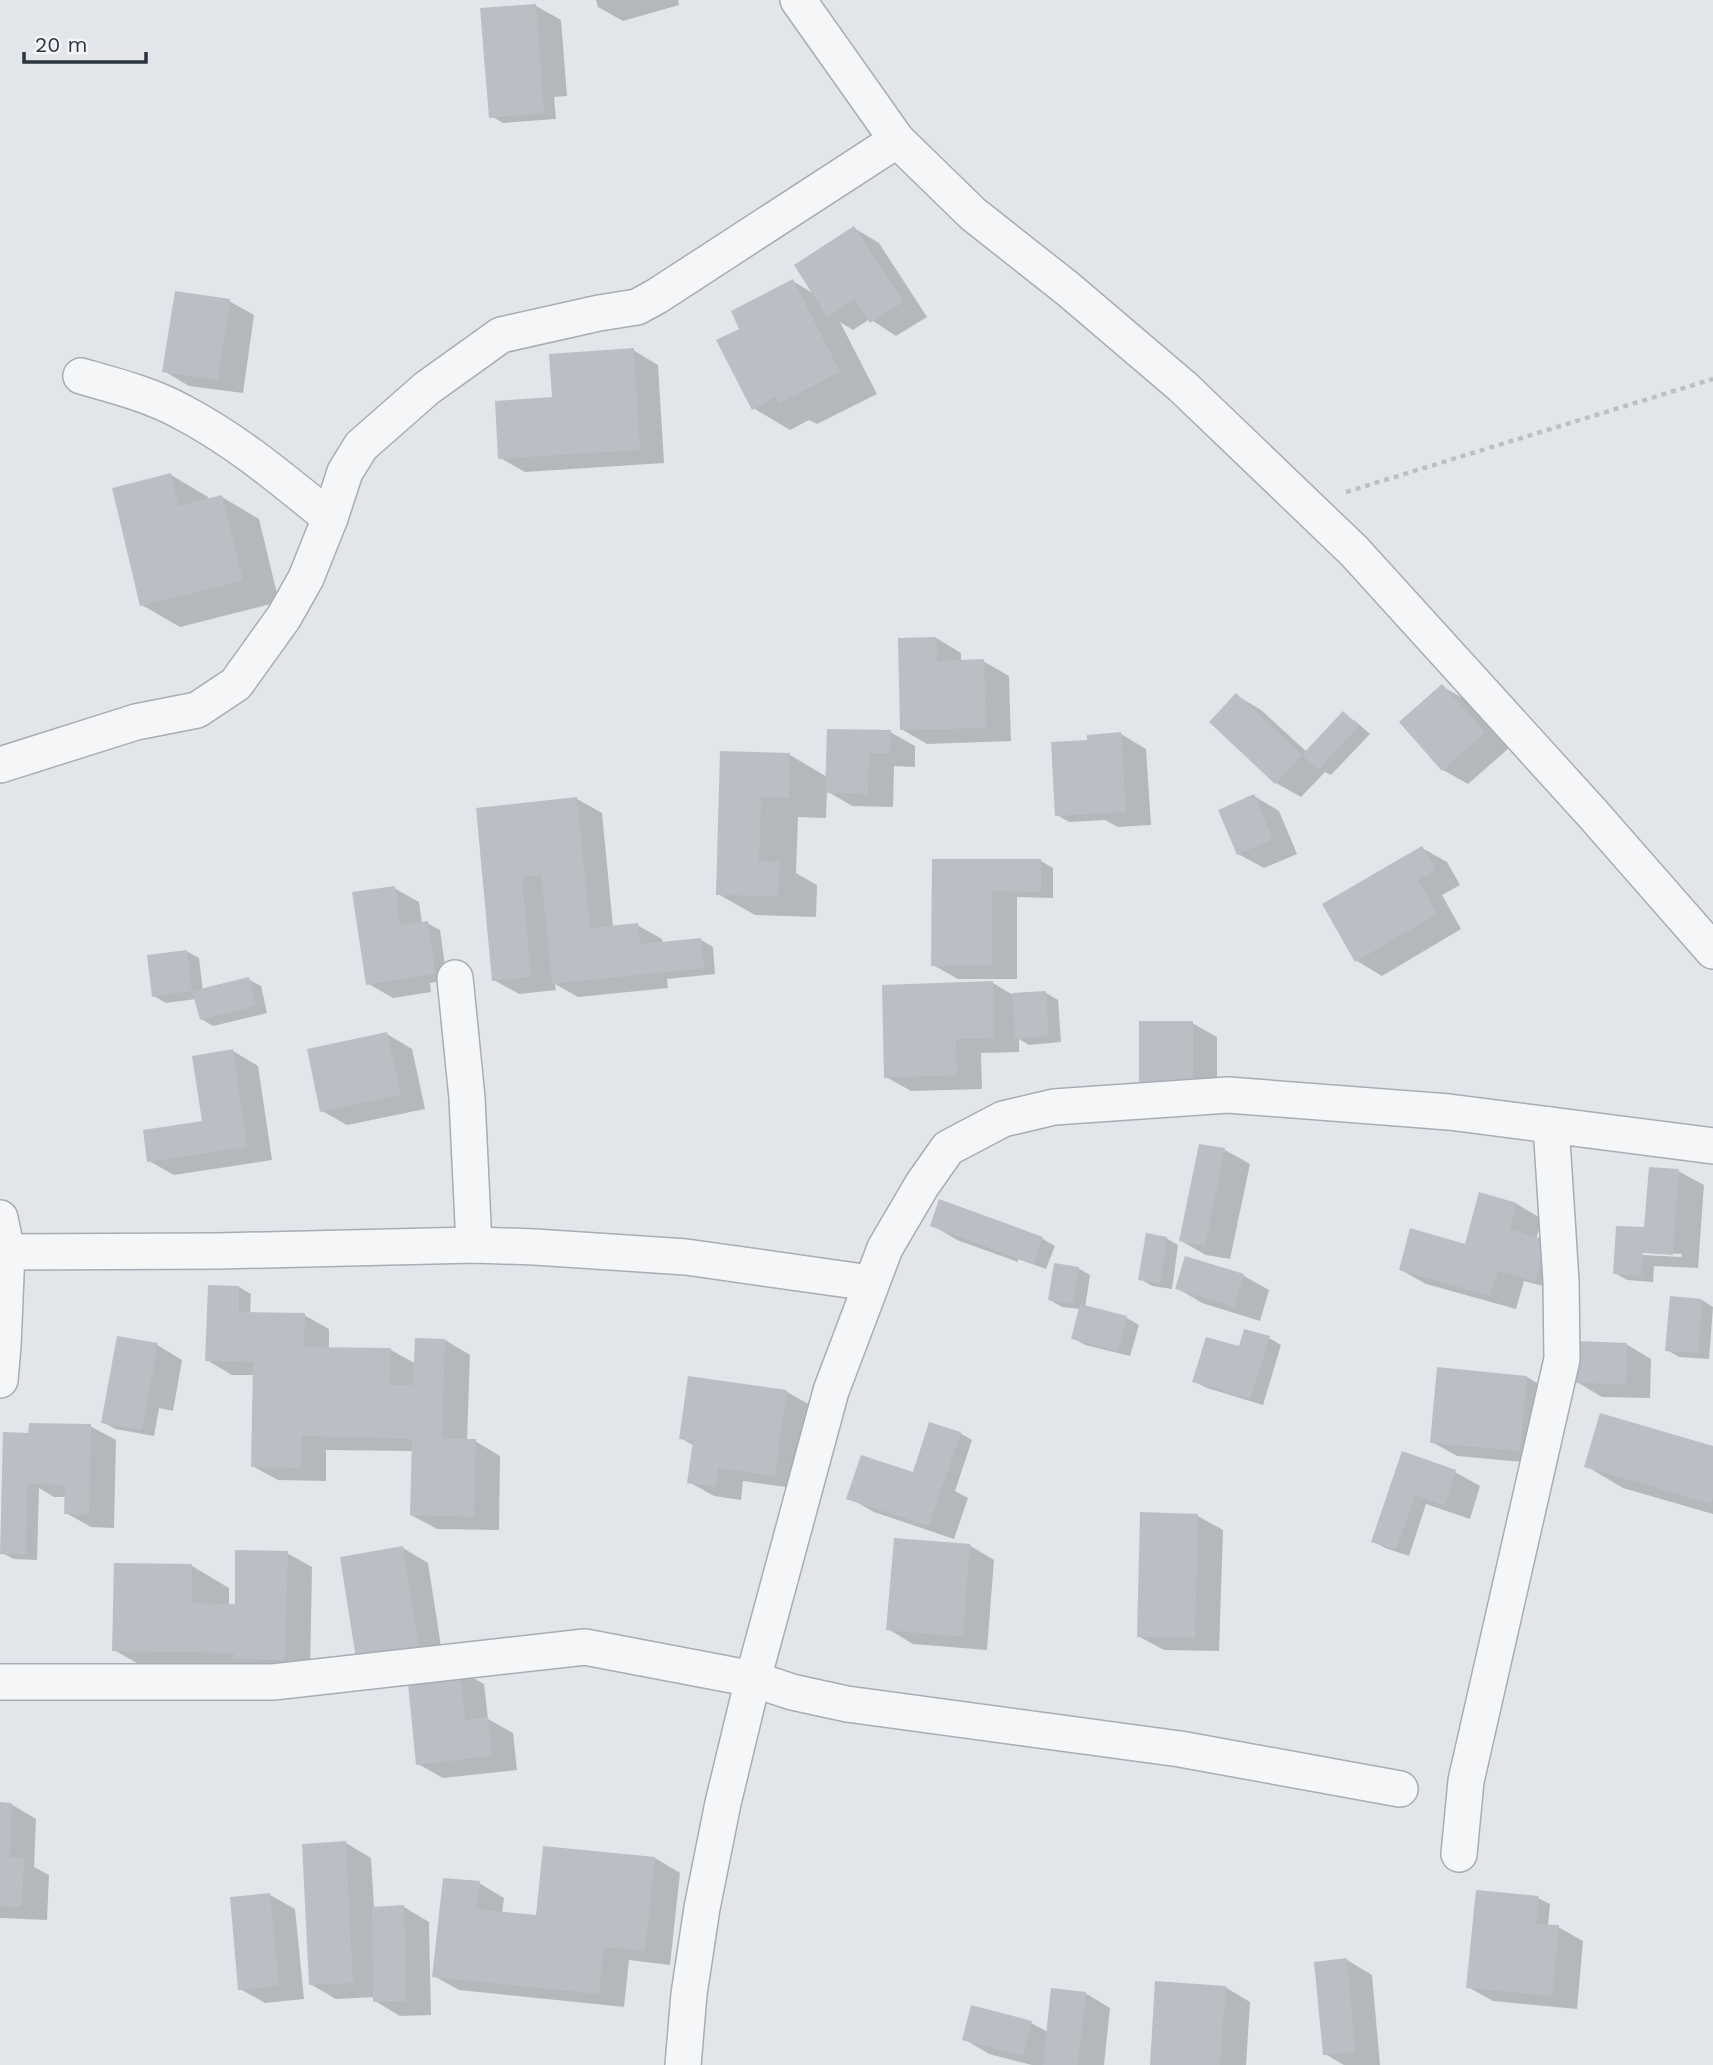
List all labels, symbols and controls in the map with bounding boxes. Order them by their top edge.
scale bar [24,21,147,65]
text: 20 m [35,32,87,57]

